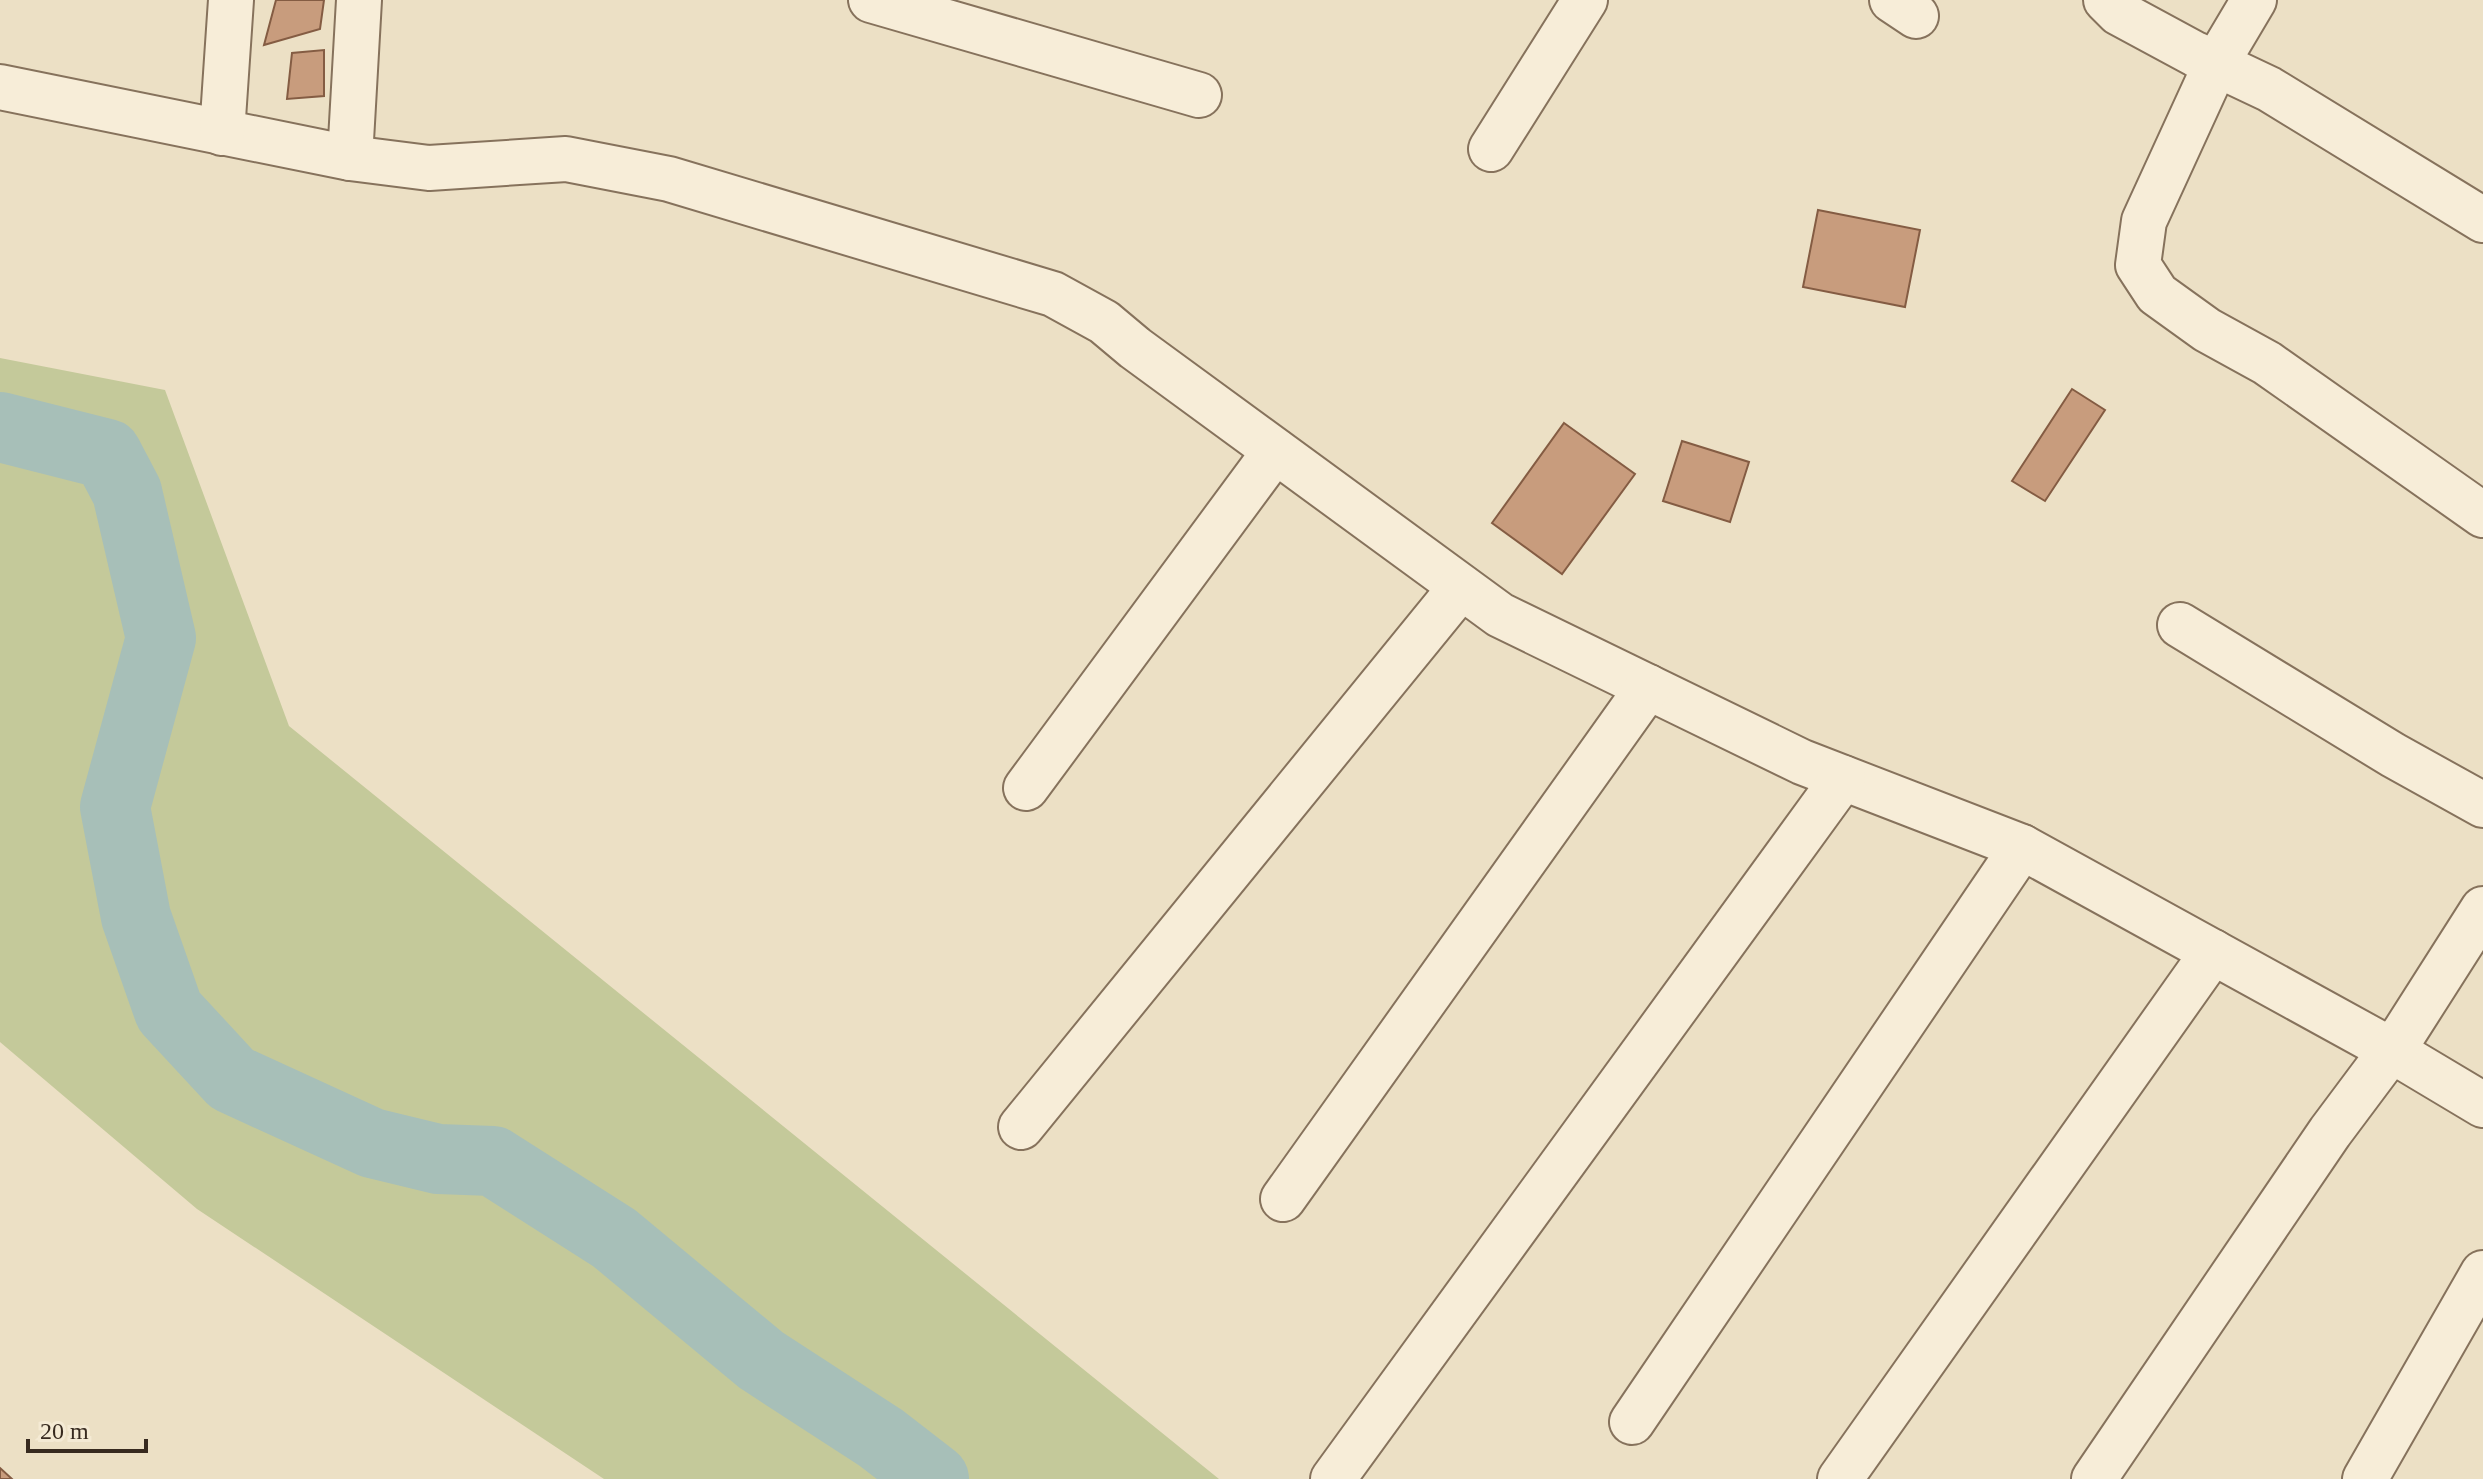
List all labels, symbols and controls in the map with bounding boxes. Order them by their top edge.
scale bar [28,1403,146,1453]
text: 20 m [40,1418,89,1444]

